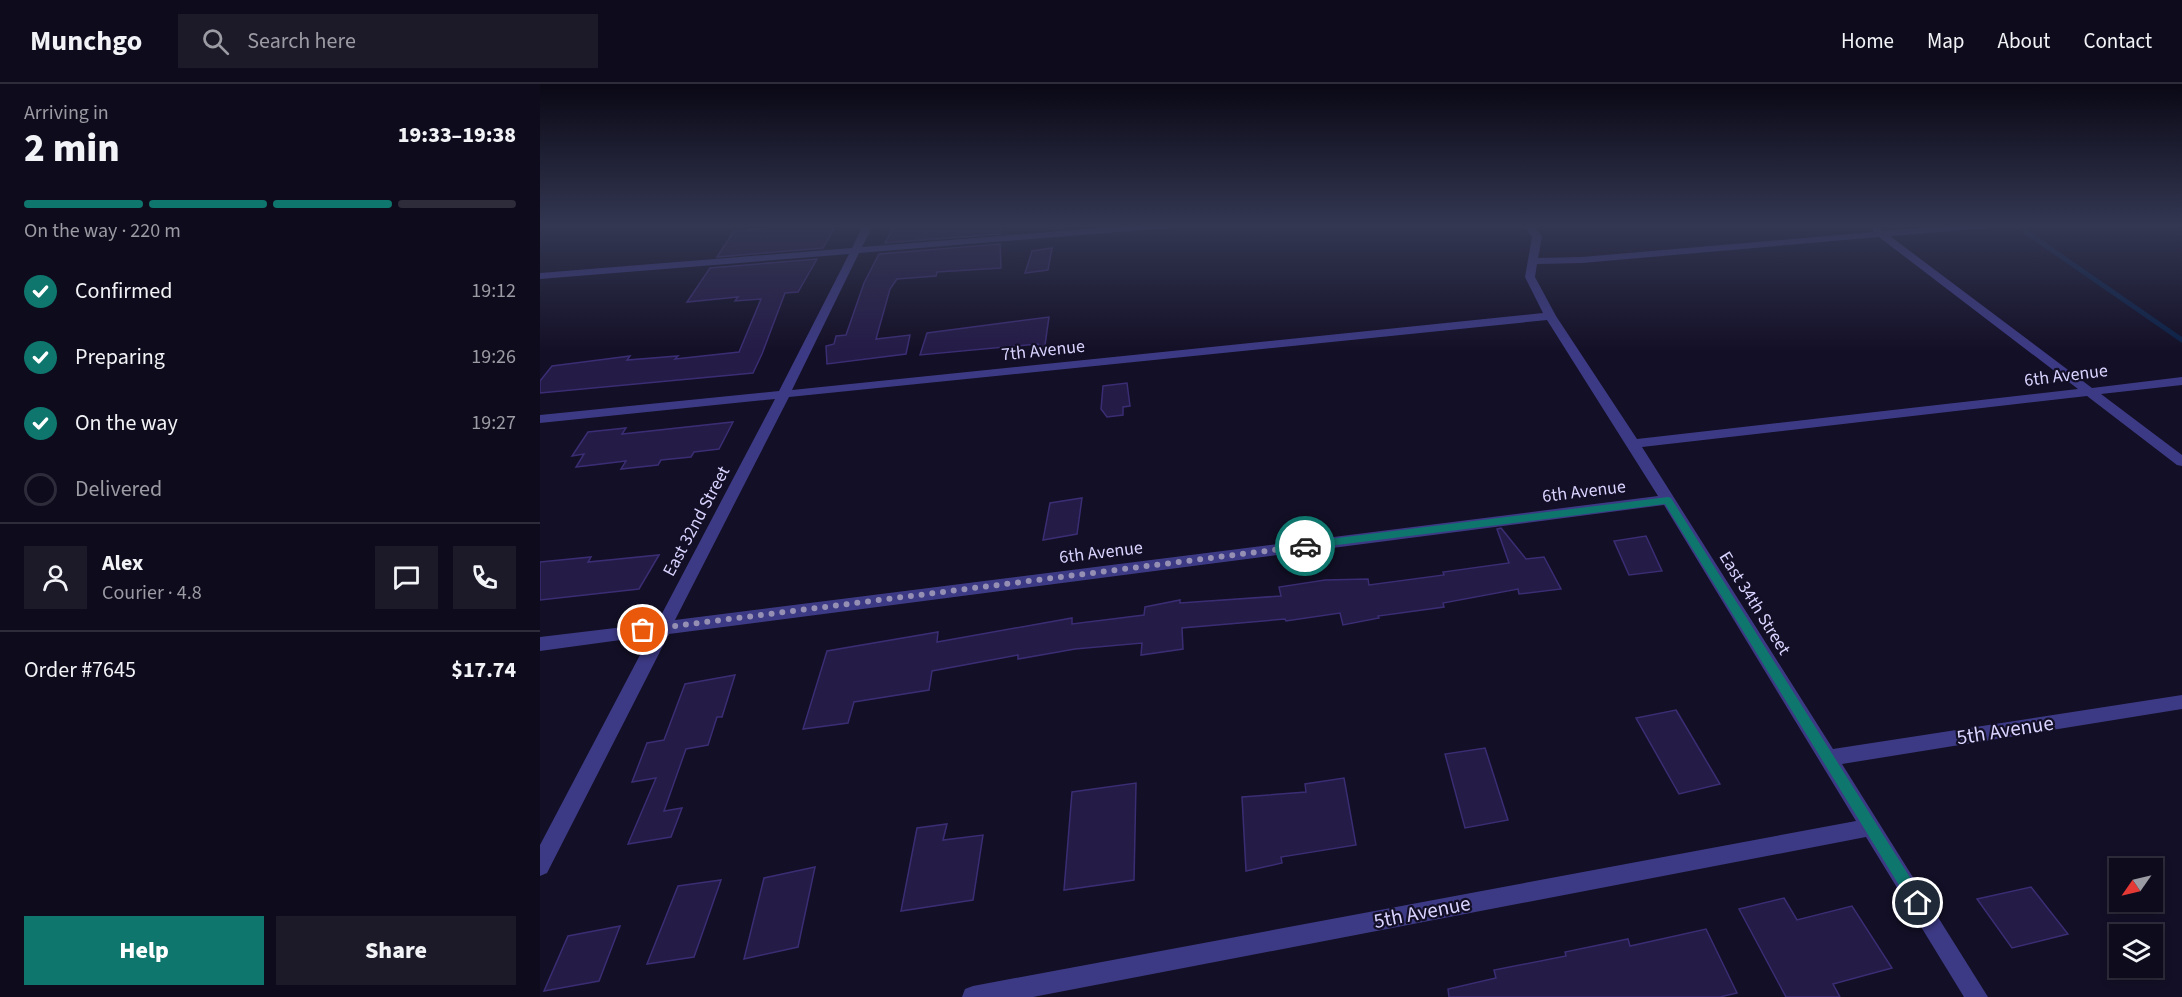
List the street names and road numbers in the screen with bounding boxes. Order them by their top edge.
street label: 7th Avenue [1000,334,1086,367]
street label: 6th Avenue [2023,358,2109,393]
street label: East 32nd Street [657,462,736,581]
street label: 6th Avenue [1541,474,1627,509]
street label: 6th Avenue [1058,535,1144,570]
street label: East 34th Street [1713,547,1796,660]
street label: 5th Avenue [1954,708,2056,752]
street label: 5th Avenue [1371,888,1473,936]

